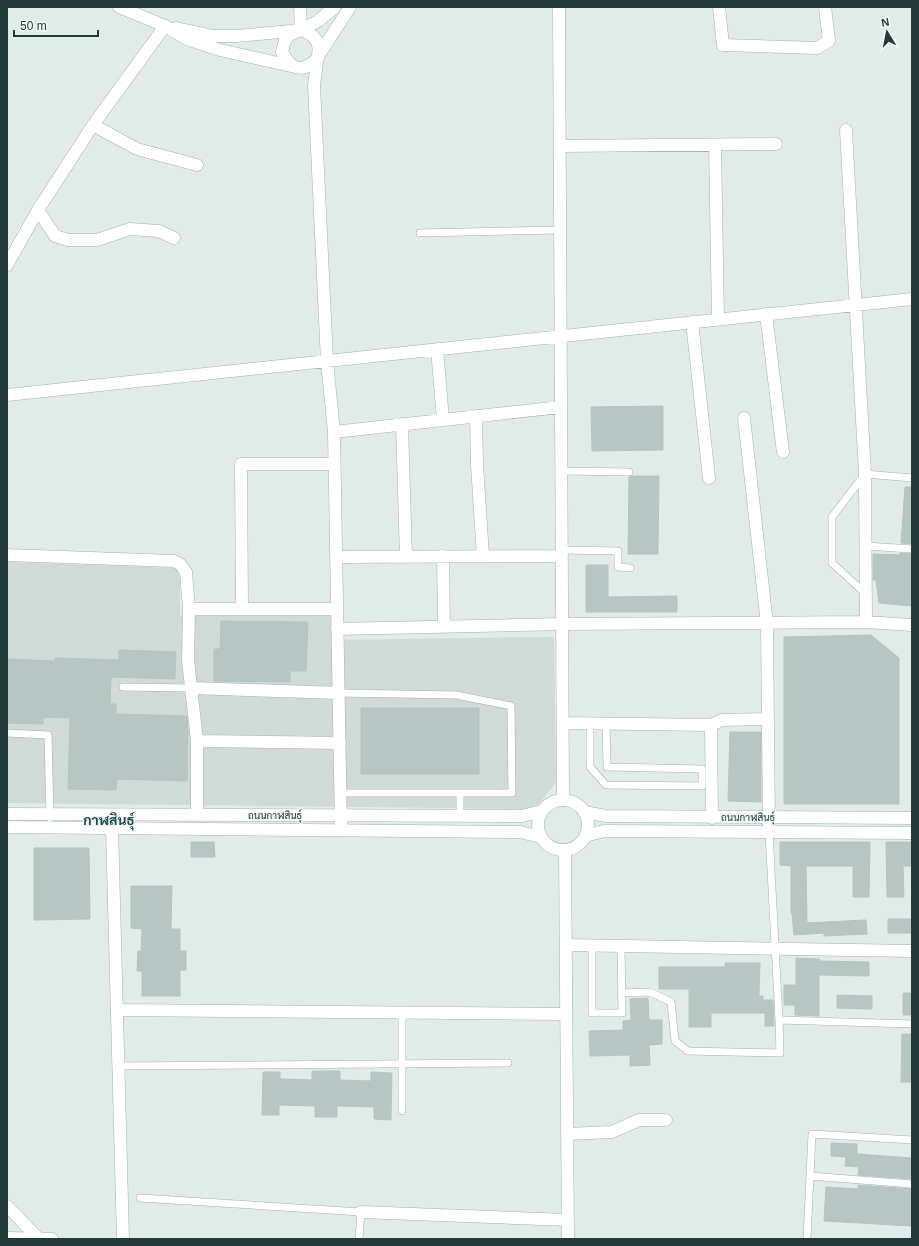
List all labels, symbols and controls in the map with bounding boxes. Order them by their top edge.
scale bar [14,12,98,38]
north arrow [867,12,907,52]
text: N [880,16,890,29]
text: 50 m [20,19,47,33]
street label: ถนนกาฬสินธุ์ [248,808,303,823]
street label: ถนนกาฬสินธุ์ [721,810,776,825]
district label: กาฬสินธุ์ [83,811,136,831]

